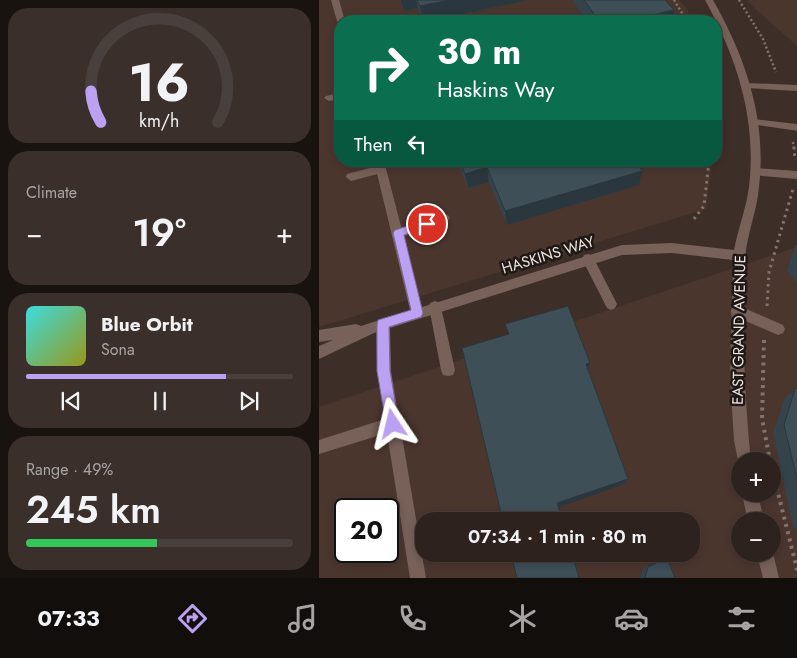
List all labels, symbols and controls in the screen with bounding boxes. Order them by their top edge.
text: 30 m [437,27,521,77]
icon: right [354,35,419,100]
text: 16 [129,45,190,121]
text: Haskins Way [437,73,554,105]
text: km/h [139,108,180,134]
icon: left [403,130,431,158]
text: Then [354,131,393,158]
text: Climate [26,181,77,204]
pin [406,203,448,245]
text: 19° [132,205,186,260]
icon: arrive [413,210,441,238]
text: − [26,213,43,254]
text: + [276,213,293,254]
street label: HASKINS WAY [499,230,598,280]
street label: EAST GRAND AVENUE [727,255,751,405]
text: Blue Orbit [101,311,193,338]
text: Sona [101,338,135,361]
icon: previous [57,387,85,415]
icon: pause [146,387,174,415]
icon: next [235,387,263,415]
position arrow [366,397,418,449]
map controls [731,452,781,562]
button: + [731,452,781,502]
text: Range · 49% [26,458,113,481]
text: 245 km [26,482,161,537]
speed limit sign: 20 [334,498,399,563]
button: − [731,512,781,562]
text: 07:34 · 1 min · 80 m [468,523,647,550]
icon: directions [175,601,210,636]
icon: music [285,601,320,636]
icon: phone [395,601,430,636]
icon: climate [505,601,540,636]
icon: car [614,601,649,636]
icon: filters [724,601,759,636]
text: 07:33 [37,602,100,634]

